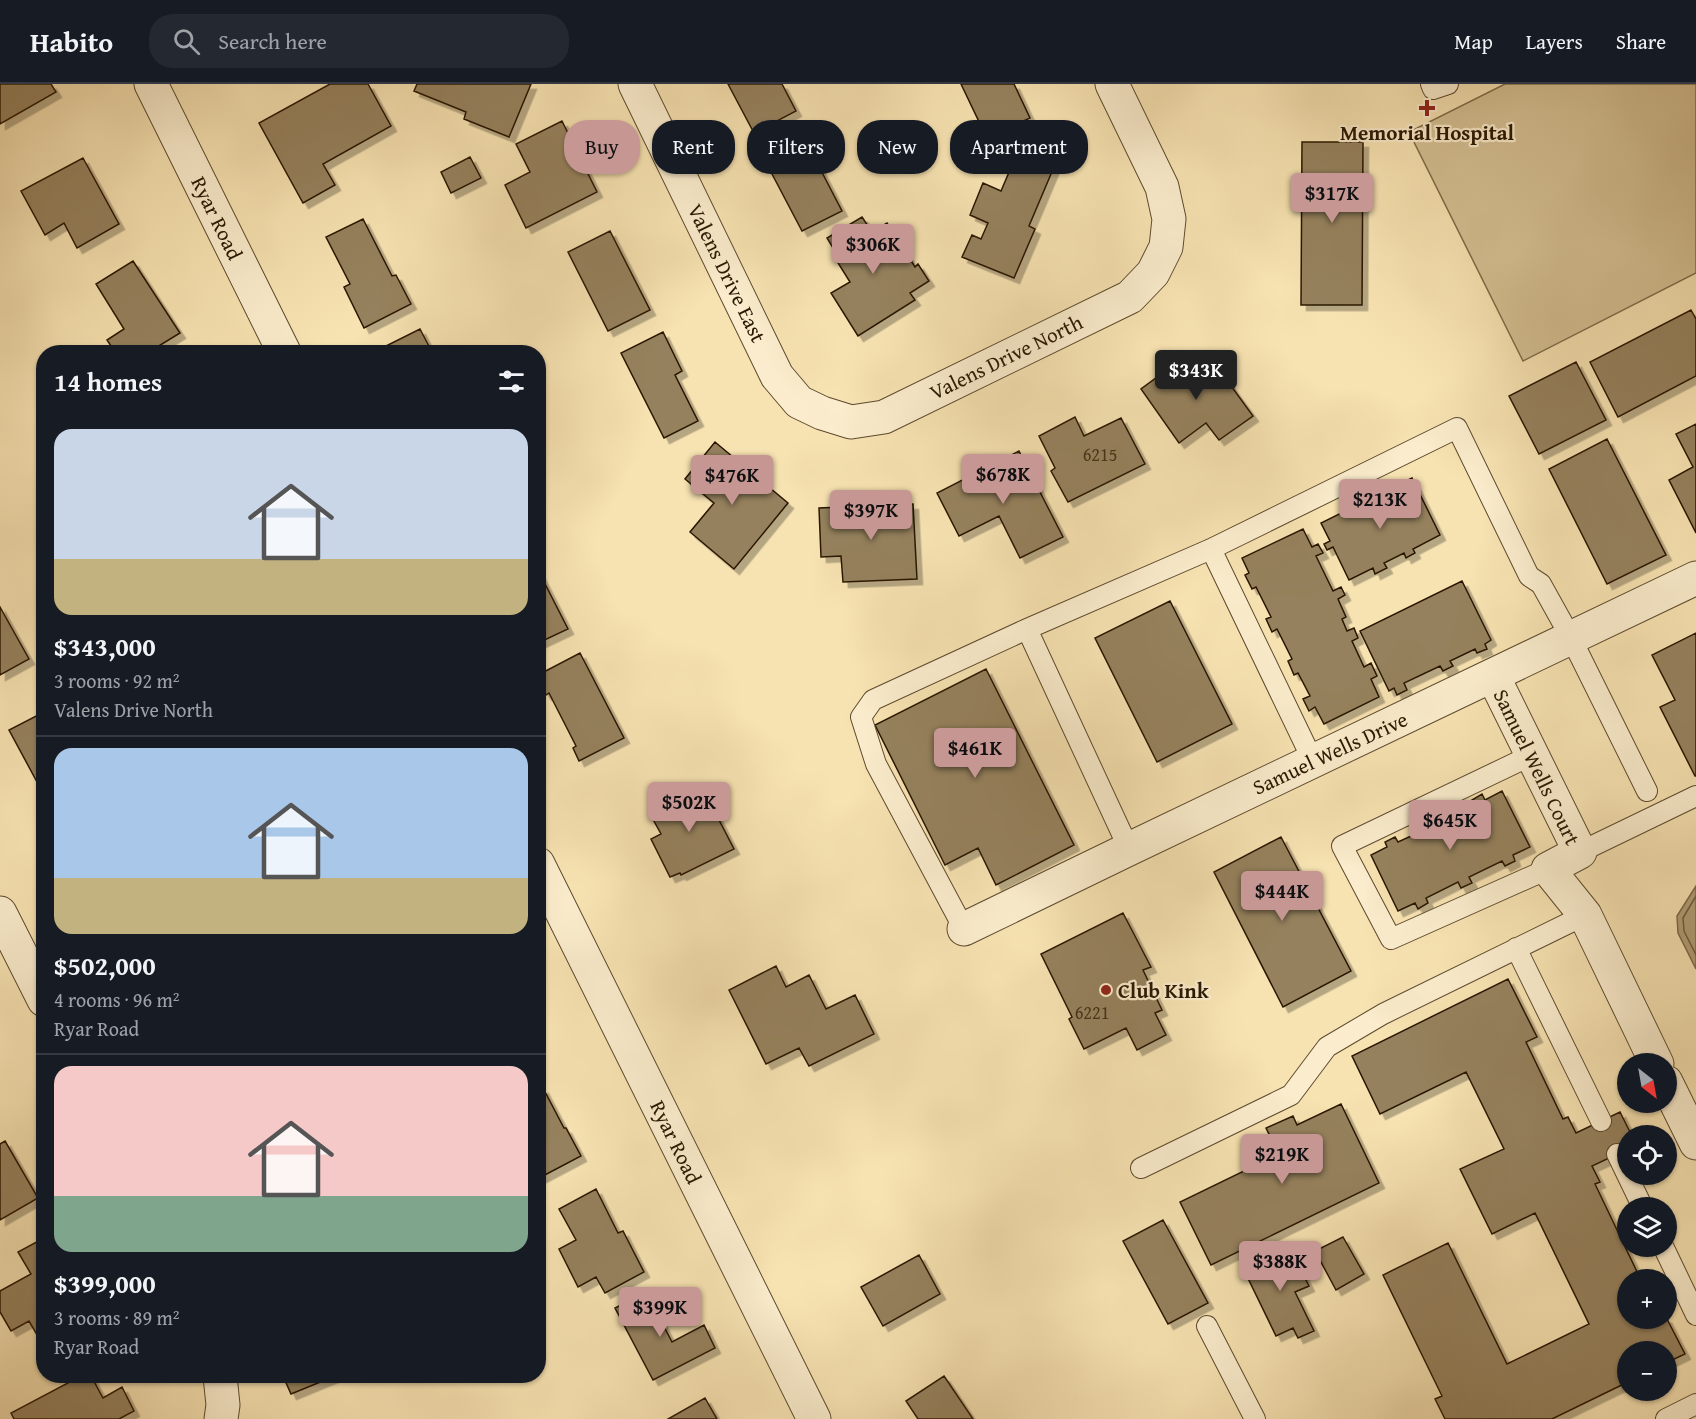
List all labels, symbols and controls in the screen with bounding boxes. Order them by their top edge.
search box [149,14,569,68]
text: Habito [30,21,113,62]
icon: search [170,25,203,58]
text: Search here [218,25,327,57]
text: Map [1454,26,1493,57]
text: Layers [1526,26,1583,57]
text: Share [1616,26,1666,57]
marker: Memorial Hospital [1418,99,1436,117]
place label: Memorial Hospital [1340,117,1515,148]
chip: Buy [564,120,640,174]
chip: Rent [652,120,735,174]
chip: Filters [747,120,845,174]
chip: New [857,120,938,174]
chip: Apartment [950,120,1088,174]
street label: Ryar Road [183,171,251,266]
pin: $317K [1290,173,1374,224]
text: $317K [1305,178,1359,207]
street label: Valens Drive East [680,198,774,348]
pin: $306K [831,224,915,275]
text: $306K [846,229,900,258]
street label: Valens Drive North [924,306,1088,408]
pin: $343K [1154,350,1238,401]
text: $343K [1169,355,1223,384]
text: 14 homes [54,362,162,401]
icon: filters [495,365,528,398]
house number: 6215 [1083,441,1117,468]
pin: $678K [961,454,1045,505]
pin: $476K [690,455,774,506]
text: $678K [976,459,1030,488]
text: $476K [705,460,759,489]
icon: home [237,468,345,576]
pin: $213K [1338,479,1422,530]
text: $213K [1353,484,1407,513]
pin: $397K [829,490,913,541]
text: $397K [844,495,898,524]
text: $343,000 [54,627,156,666]
text: 3 rooms · 92 m² [54,666,180,695]
street label: Samuel Wells Court [1486,684,1589,851]
text: Valens Drive North [54,695,213,724]
street label: Samuel Wells Drive [1247,703,1413,803]
pin: $461K [933,728,1017,779]
text: $461K [948,733,1002,762]
pin: $502K [647,782,731,833]
icon: home [237,787,345,895]
text: $502K [662,787,716,816]
pin: $645K [1408,800,1492,851]
text: $645K [1423,805,1477,834]
pin: $444K [1240,871,1324,922]
text: $444K [1255,876,1309,905]
text: $502,000 [54,946,156,985]
place label: Club Kink [1118,975,1210,1006]
marker: Club Kink [1099,983,1113,997]
text: 4 rooms · 96 m² [54,985,180,1014]
house number: 6221 [1075,999,1109,1026]
text: Ryar Road [54,1014,139,1043]
north arrow [1617,1053,1677,1113]
map controls [1617,1053,1677,1401]
street label: Ryar Road [642,1095,710,1190]
icon: home [237,1105,345,1213]
button: locate [1617,1125,1677,1185]
pin: $219K [1240,1134,1324,1185]
text: $219K [1255,1139,1309,1168]
button: layers [1617,1197,1677,1257]
pin: $388K [1238,1241,1322,1292]
text: $388K [1253,1246,1307,1275]
text: $399,000 [54,1264,156,1303]
button: + [1617,1269,1677,1329]
pin: $399K [618,1287,702,1338]
text: $399K [633,1292,687,1321]
text: 3 rooms · 89 m² [54,1303,180,1332]
text: Ryar Road [54,1332,139,1361]
button: − [1617,1341,1677,1401]

